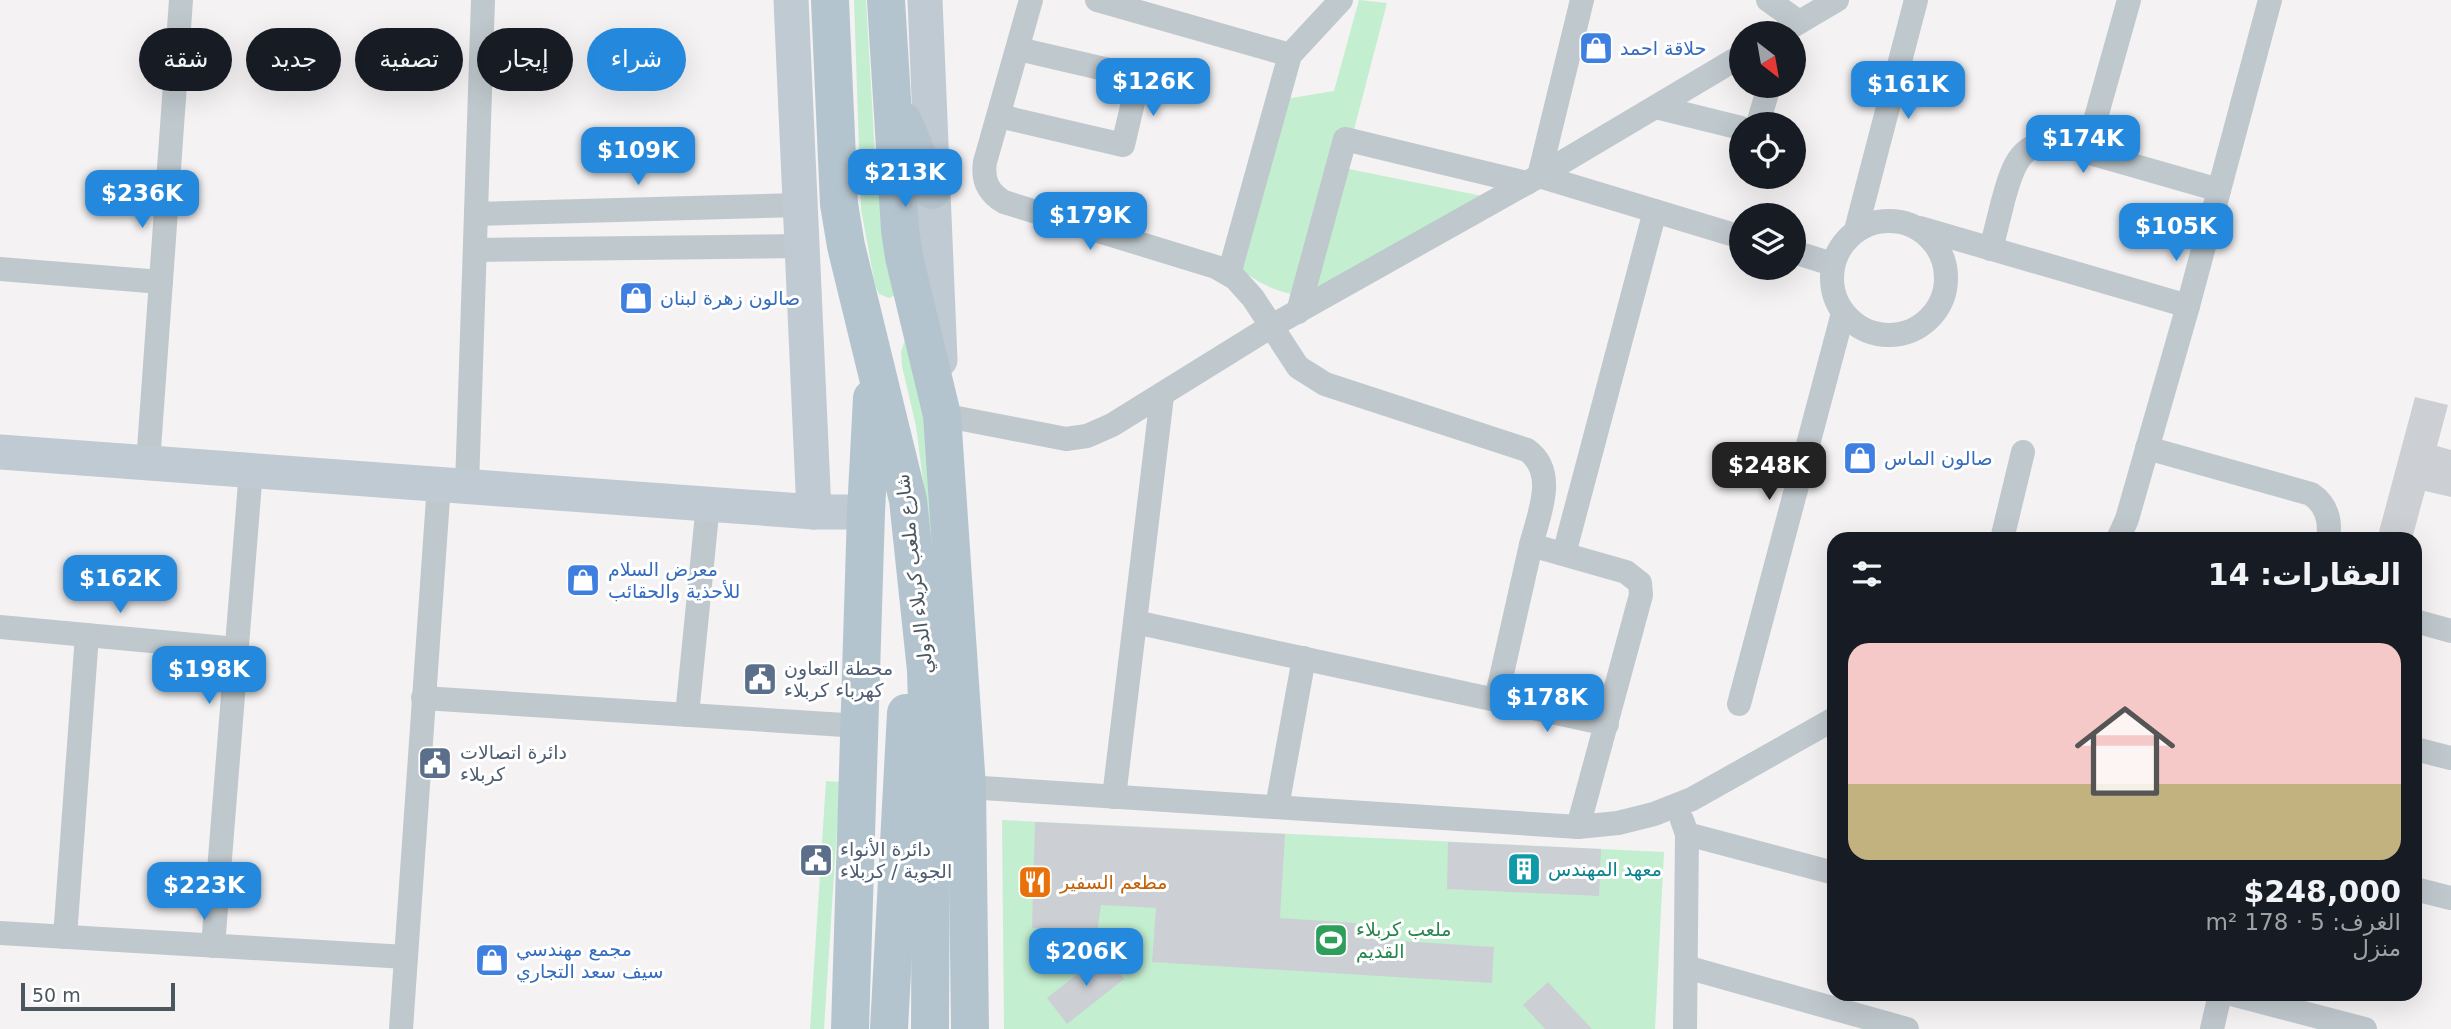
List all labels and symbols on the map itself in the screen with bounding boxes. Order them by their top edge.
north arrow [1729,21,1806,98]
shop icon: حلاقة احمد [1577,29,1615,67]
place label: حلاقة احمد [1620,37,1706,59]
pin: $126K [1104,58,1202,118]
pin: $161K [1859,61,1957,121]
pin: $174K [2034,116,2132,175]
pin: $109K [589,128,687,187]
pin: $213K [856,150,954,209]
pin: $236K [93,170,191,230]
pin: $179K [1041,192,1139,252]
pin: $105K [2127,204,2225,263]
shop icon: صالون زهرة لبنان [617,279,655,317]
place label: صالون زهرة لبنان [660,287,800,310]
shop icon: صالون الماس [1841,439,1879,477]
pin: $248K [1720,442,1818,502]
place label: صالون الماس [1884,447,1993,470]
street label: شارع ملعب كربلاء الدولي [891,473,938,675]
pin: $162K [71,556,169,615]
place label: معرض السلام للأحذية والحقائب [608,558,740,603]
shop icon: معرض السلام للأحذية والحقائب [564,561,602,599]
pin: $198K [160,646,258,706]
place label: محطة التعاون كهرباء كربلاء [784,657,893,702]
public building icon: محطة التعاون كهرباء كربلاء [741,660,779,698]
pin: $178K [1498,674,1596,734]
place label: دائرة اتصالات كربلاء [460,741,567,786]
public building icon: دائرة اتصالات كربلاء [416,744,454,782]
place label: دائرة الأنواء الجوية / كربلاء [840,838,952,883]
public building icon: دائرة الأنواء الجوية / كربلاء [797,841,835,879]
building icon: معهد المهندس [1505,850,1543,888]
place label: معهد المهندس [1548,858,1662,881]
pin: $223K [155,862,253,922]
restaurant icon: مطعم السفير [1016,863,1054,901]
place label: مطعم السفير [1059,871,1167,894]
place label: ملعب كربلاء القديم [1356,918,1451,963]
sports icon: ملعب كربلاء القديم [1312,921,1350,959]
pin: $206K [1037,928,1135,988]
place label: مجمع مهندسي سيف سعد التجاري [516,938,663,983]
shop icon: مجمع مهندسي سيف سعد التجاري [473,941,511,979]
scale bar [21,980,175,1012]

